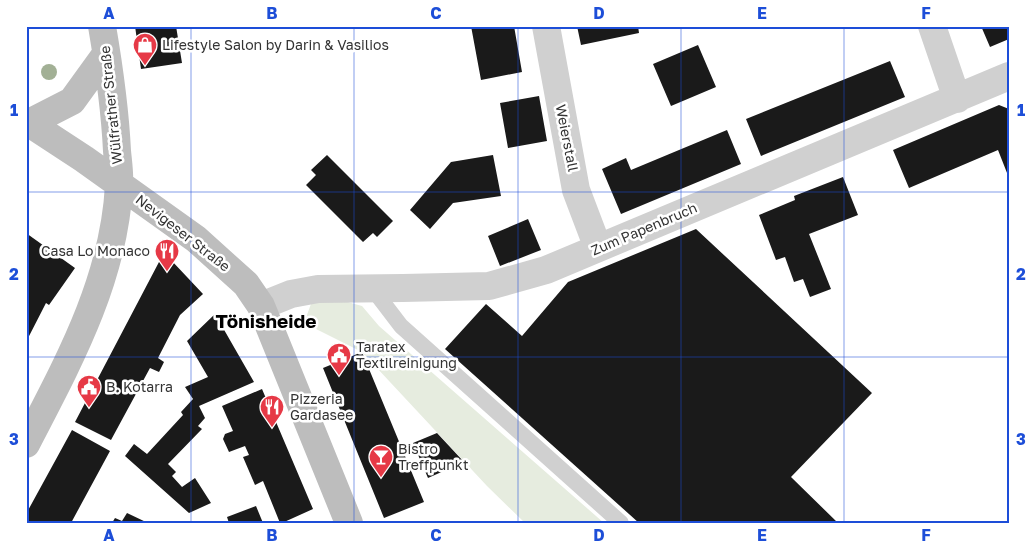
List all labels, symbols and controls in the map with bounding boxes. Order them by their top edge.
text: A [103,3,115,23]
text: B [266,3,278,23]
text: C [430,3,442,23]
text: D [593,3,605,23]
text: E [757,3,767,23]
text: F [921,3,931,23]
shop icon: Lifestyle Salon by Darin & Vasilios [132,32,158,66]
place label: Lifestyle Salon by Darin & Vasilios [162,36,389,53]
street label: Wülfrather Straße [96,45,125,165]
text: 1 [10,100,18,120]
text: 1 [1017,100,1025,120]
street label: Weierstall [553,103,582,173]
street label: Nevigeser Straße [133,190,234,275]
street label: Zum Papenbruch [588,199,699,259]
restaurant icon: Casa Lo Monaco [154,238,180,272]
place label: Casa Lo Monaco [41,242,150,259]
text: 2 [9,264,19,284]
text: 2 [1016,264,1026,284]
district label: Tönisheide [216,309,316,332]
place label: Taratex Textilreinigung [356,338,457,371]
public building icon: Taratex Textilreinigung [326,342,352,376]
public building icon: B. Kotarra [76,374,102,408]
place label: B. Kotarra [106,378,173,395]
place label: Pizzeria Gardasee [290,390,353,423]
restaurant icon: Pizzeria Gardasee [259,394,285,428]
text: 3 [9,429,19,449]
text: 3 [1016,429,1026,449]
place label: Bistro Treffpunkt [398,440,469,473]
bar icon: Bistro Treffpunkt [368,444,394,478]
text: A [103,525,115,545]
text: B [266,525,278,545]
text: C [430,525,442,545]
text: D [593,525,605,545]
text: E [757,525,767,545]
text: F [921,525,931,545]

